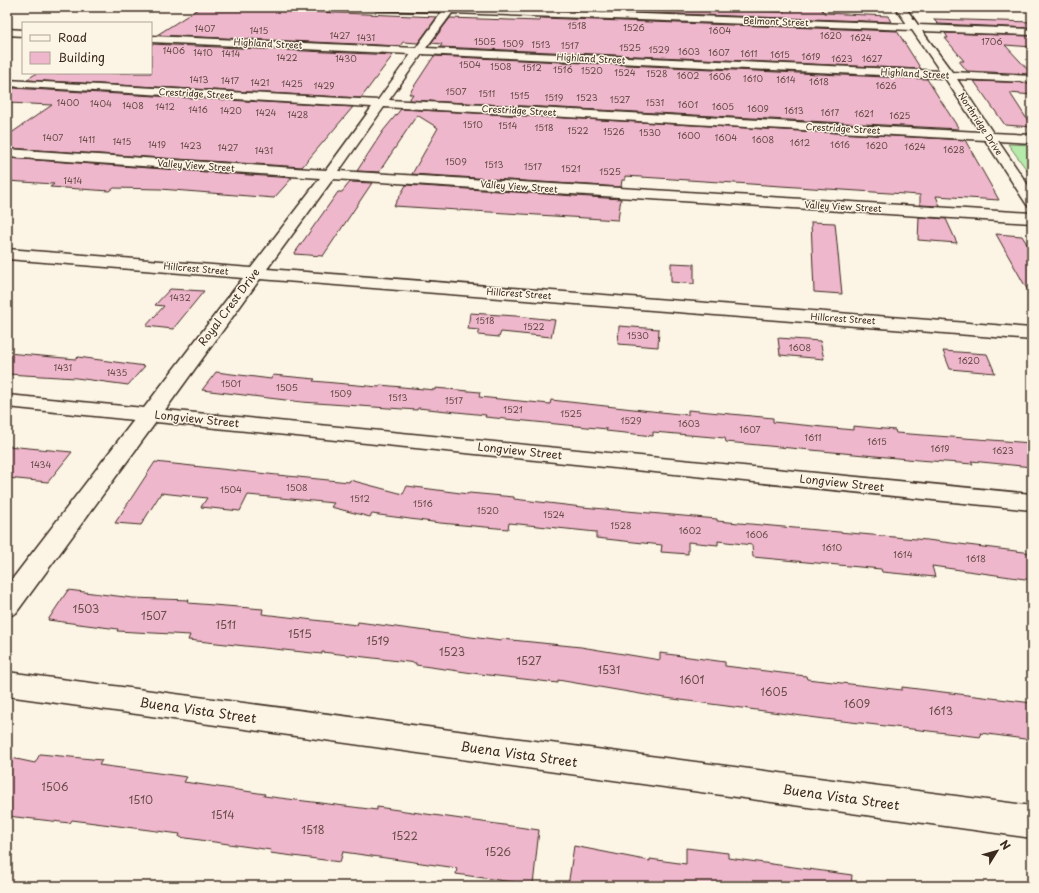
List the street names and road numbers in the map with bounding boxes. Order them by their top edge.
street label: Belmont Street [743,13,809,29]
street label: Highland Street [233,34,303,52]
street label: Highland Street [556,49,626,67]
street label: Highland Street [880,64,950,82]
street label: Crestridge Street [158,84,234,102]
street label: Northridge Drive [955,89,1007,158]
street label: Crestridge Street [481,101,557,119]
street label: Crestridge Street [805,119,881,137]
street label: Valley View Street [157,155,235,175]
street label: Valley View Street [480,176,558,196]
street label: Valley View Street [804,197,882,215]
street label: Hillcrest Street [163,258,229,278]
street label: Royal Crest Drive [194,264,264,349]
street label: Hillcrest Street [486,284,552,302]
street label: Hillcrest Street [810,309,876,327]
street label: Longview Street [154,406,241,431]
street label: Longview Street [477,438,564,463]
street label: Longview Street [799,470,886,495]
street label: Buena Vista Street [138,692,258,727]
street label: Buena Vista Street [459,736,579,771]
street label: Buena Vista Street [781,779,901,814]

